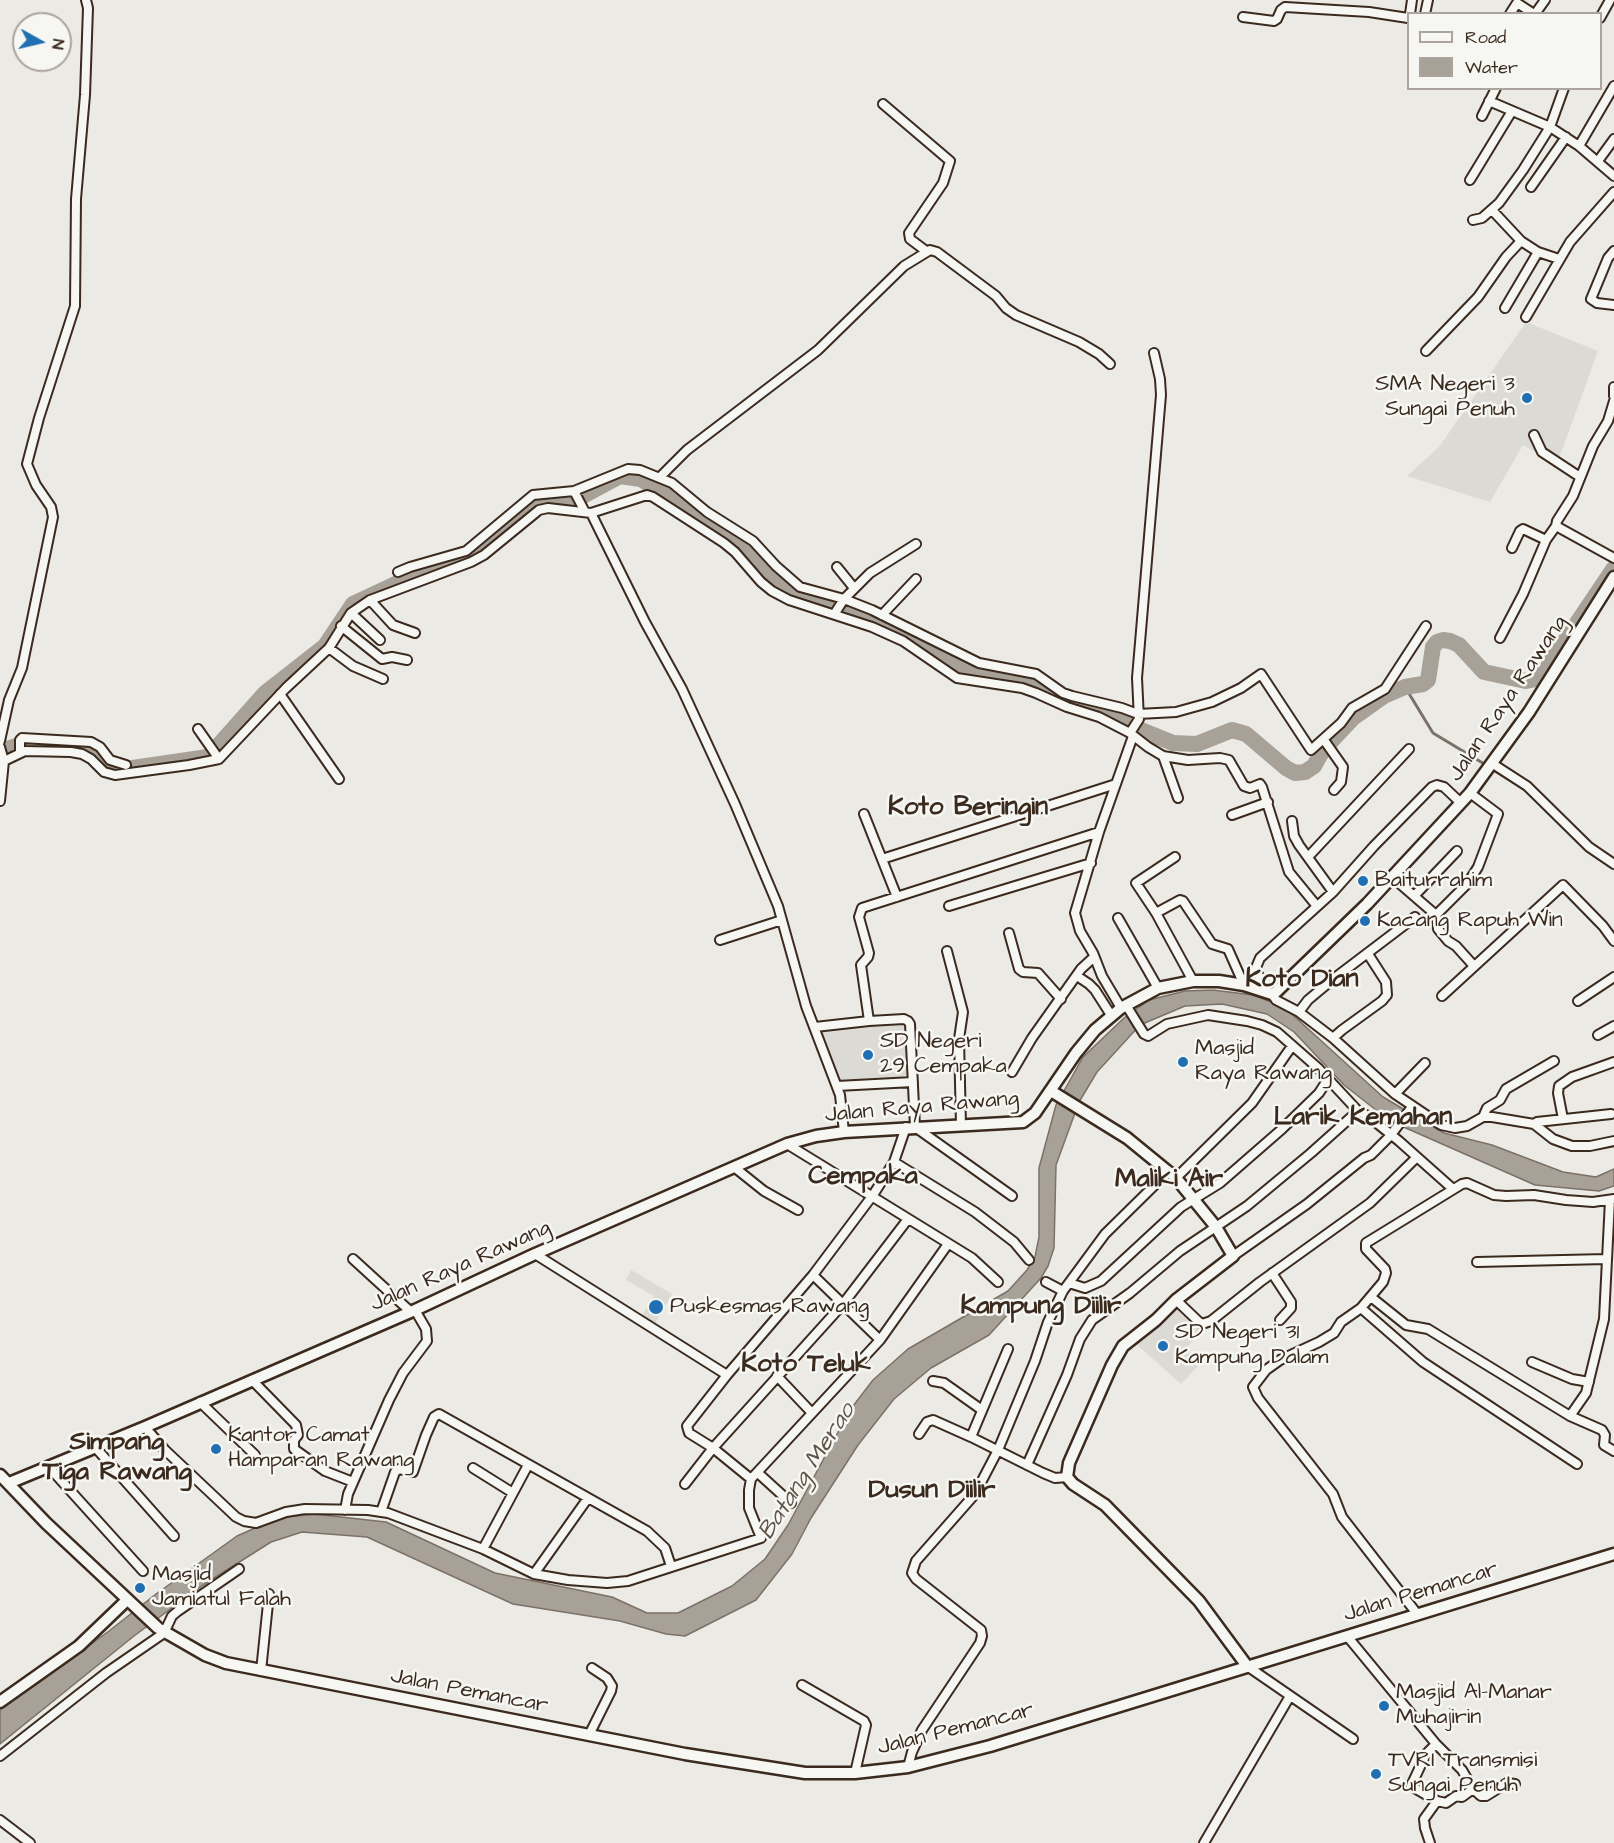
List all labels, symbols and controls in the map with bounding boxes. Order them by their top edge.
north arrow [12,12,72,72]
legend [1407,12,1602,90]
text: Road [1465,25,1506,50]
text: N [46,38,69,51]
text: Water [1465,55,1518,80]
place label: SMA Negeri 3 Sungai Penuh [1375,372,1515,424]
marker: SMA Negeri 3 Sungai Penuh [1520,391,1534,405]
street label: Jalan Raya Rawang [1444,611,1574,787]
district label: Koto Beringin [888,793,1048,825]
place label: Baiturrahim [1375,868,1492,894]
marker: Baiturrahim [1356,874,1370,888]
place label: Kacang Rapuh Win [1377,908,1563,934]
marker: Kacang Rapuh Win [1358,914,1372,928]
district label: Koto Dian [1246,965,1358,997]
place label: SD Negeri 29 Cempaka [880,1029,1007,1080]
place label: Masjid Raya Rawang [1195,1036,1332,1088]
marker: SD Negeri 29 Cempaka [861,1048,875,1062]
marker: Masjid Raya Rawang [1176,1055,1190,1069]
street label: Jalan Raya Rawang [824,1086,1020,1130]
district label: Larik Kemahan [1274,1103,1452,1135]
district label: Cempaka [808,1162,918,1194]
district label: Maliki Air [1115,1165,1223,1197]
street label: Jalan Raya Rawang [367,1215,555,1319]
district label: Kampung Diilir [961,1292,1121,1324]
place label: Puskesmas Rawang [670,1294,869,1320]
marker: Puskesmas Rawang [647,1298,665,1316]
place label: SD Negeri 31 Kampung Dalam [1175,1320,1328,1372]
marker: SD Negeri 31 Kampung Dalam [1156,1339,1170,1353]
district label: Koto Teluk [741,1350,871,1382]
water label: Batang Merao [753,1398,863,1546]
place label: Kantor Camat Hamparan Rawang [228,1423,414,1474]
district label: Simpang Tiga Rawang [42,1428,192,1490]
marker: Kantor Camat Hamparan Rawang [209,1442,223,1456]
district label: Dusun Diilir [869,1476,995,1508]
street label: Jalan Pemancar [1341,1557,1501,1629]
place label: Masjid Jamiatul Falah [152,1562,291,1614]
marker: Masjid Jamiatul Falah [133,1581,147,1595]
street label: Jalan Pemancar [388,1664,550,1720]
place label: Masjid Al-Manar Muhajirin [1396,1680,1552,1732]
street label: Jalan Pemancar [875,1698,1037,1762]
marker: Masjid Al-Manar Muhajirin [1377,1699,1391,1713]
place label: TVRI Transmisi Sungai Penuh [1388,1748,1537,1800]
marker: TVRI Transmisi Sungai Penuh [1369,1767,1383,1781]

